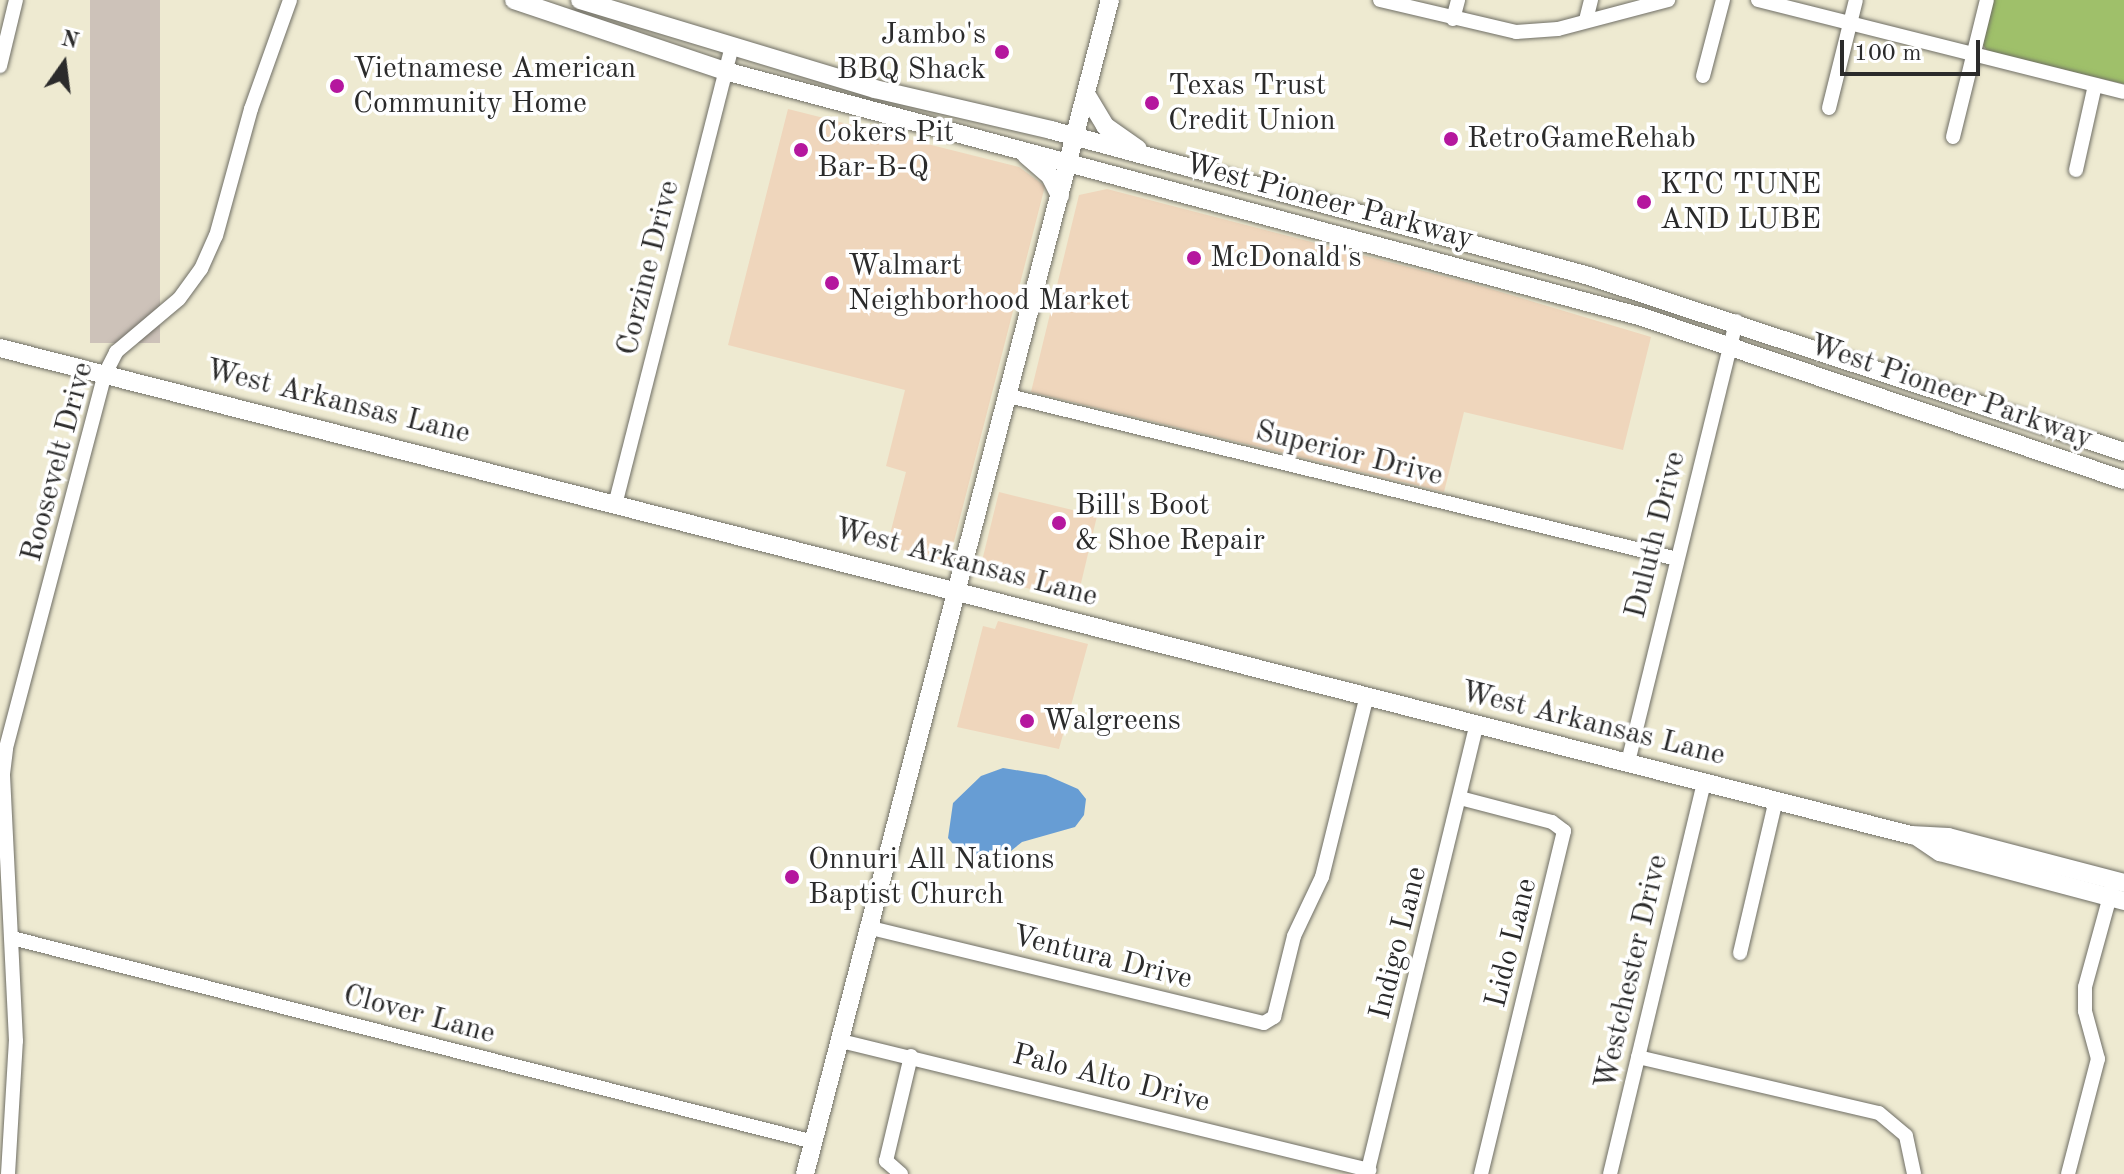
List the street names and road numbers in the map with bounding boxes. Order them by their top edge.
street label: West Pioneer Parkway [1181,146,1477,258]
street label: Corzine Drive [610,177,688,359]
street label: West Pioneer Parkway [1805,327,2097,457]
street label: West Arkansas Lane [202,352,474,452]
street label: Roosevelt Drive [14,358,102,566]
street label: Superior Drive [1251,413,1447,495]
street label: Duluth Drive [1618,448,1694,622]
street label: West Arkansas Lane [831,511,1101,615]
street label: West Arkansas Lane [1457,674,1729,774]
street label: Westchester Drive [1587,851,1677,1093]
street label: Indigo Lane [1363,863,1435,1023]
street label: Lido Lane [1479,875,1545,1011]
street label: Ventura Drive [1008,918,1196,998]
street label: Clover Lane [339,977,499,1053]
street label: Palo Alto Drive [1009,1037,1213,1121]

